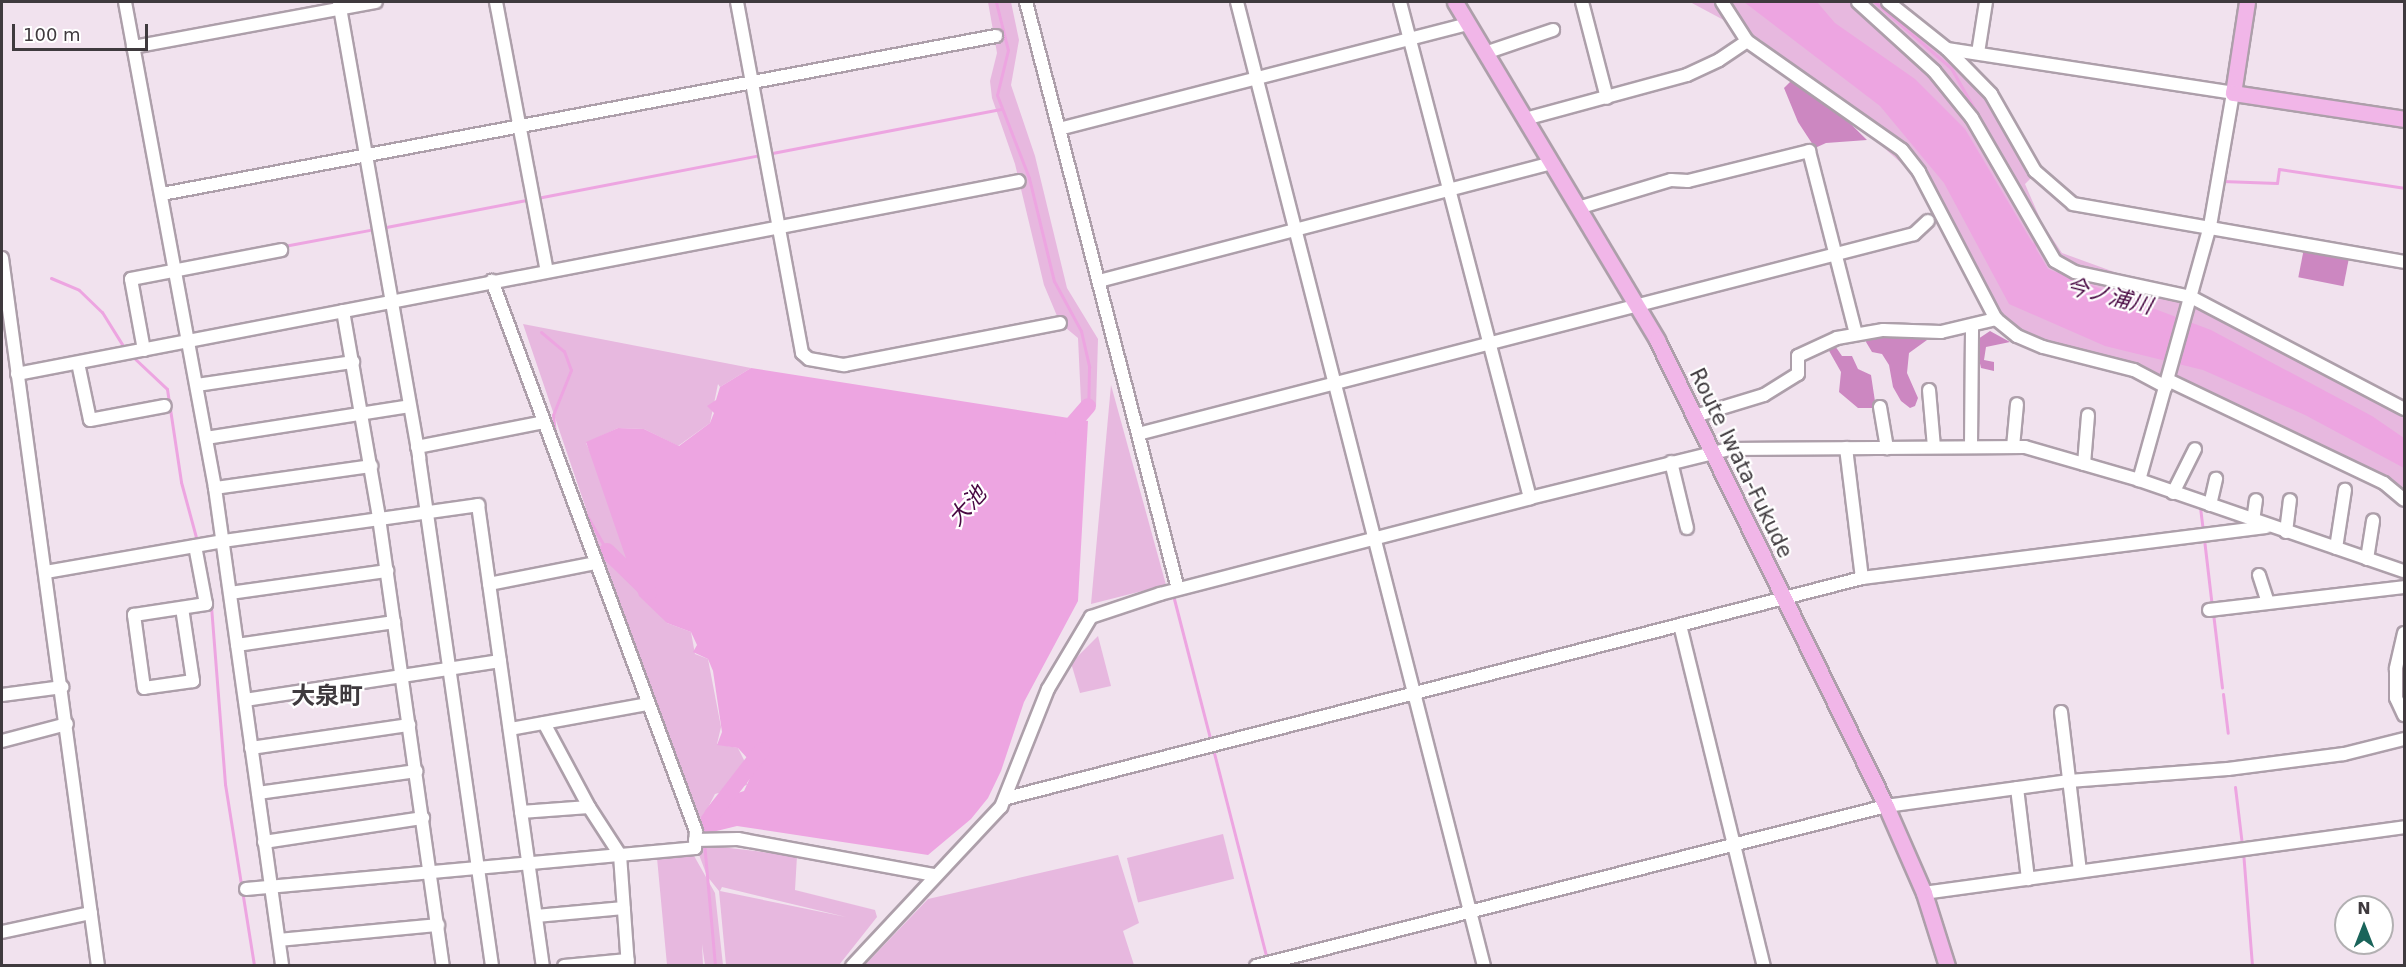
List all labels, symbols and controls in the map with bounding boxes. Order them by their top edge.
scale bar [15,12,152,50]
text: 100 m [23,24,81,45]
water label: 今ノ浦川 [2063,273,2155,319]
street label: Route Iwata-Fukude [1684,364,1798,562]
water label: 大池 [942,481,992,531]
district label: 大泉町 [291,683,363,711]
north arrow [2334,895,2394,955]
text: N [2357,899,2371,918]

